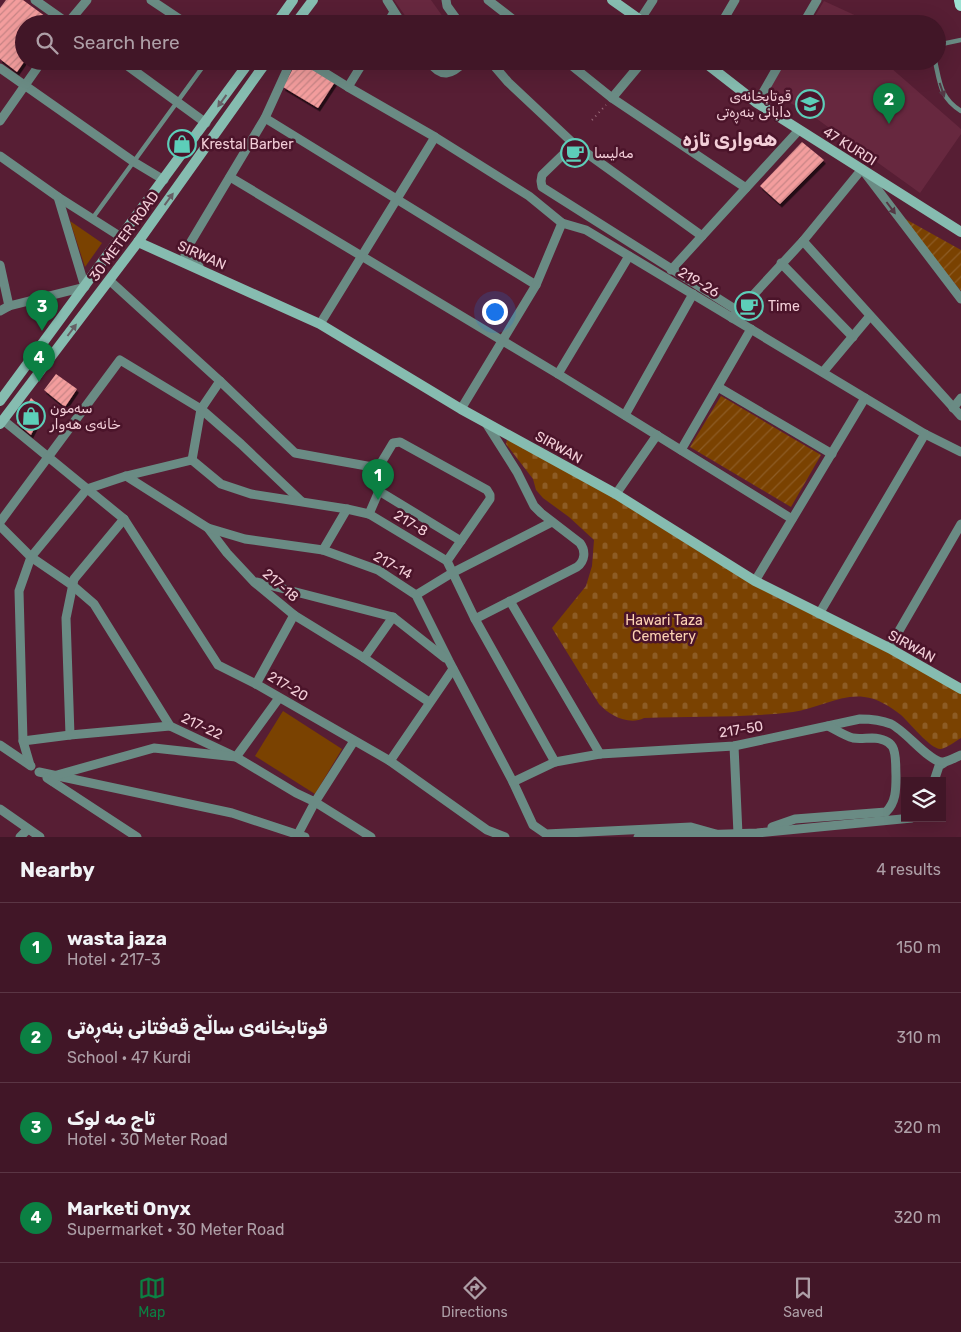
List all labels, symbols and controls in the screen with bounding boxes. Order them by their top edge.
search box [15,15,946,70]
icon: search [33,29,61,57]
text: Search here [73,31,180,54]
one-way arrow [939,82,947,97]
pin: 2 [873,83,905,124]
place label: قوتابخانەی دابانی بنەڕەتی [716,88,791,124]
school or university icon: قوتابخانەی دابانی بنەڕەتی [795,89,825,119]
one-way arrow [217,94,227,108]
street label: 47 KURDI [820,123,880,170]
district label: هەواری تازە [683,128,777,151]
shop icon: Krestal Barber [167,129,197,159]
place label: Krestal Barber [201,136,294,153]
cafe icon: مەلیسا [560,138,590,168]
place label: مەلیسا [594,145,634,162]
street label: 30 METER ROAD [86,188,163,285]
one-way arrow [163,193,174,206]
one-way arrow [886,201,897,214]
street label: SIRWAN [175,237,229,274]
street label: 219-26 [675,264,722,301]
pin: 3 [26,290,58,331]
cafe icon: Time [734,291,764,321]
place label: Time [768,298,800,315]
your location [482,299,508,325]
one-way arrow [66,324,77,337]
pin: 4 [23,341,55,382]
place label: سەمون خانەی هەوار [49,400,121,433]
shop icon: سەمون خانەی هەوار [16,401,46,431]
street label: SIRWAN [532,428,585,467]
pin: 1 [362,459,394,500]
street label: 217-8 [391,507,431,540]
street label: 217-14 [370,548,415,583]
street label: 217-18 [259,565,302,606]
park label: Hawari Taza Cemetery [625,612,703,645]
street label: SIRWAN [885,627,938,666]
street label: 217-20 [264,668,311,705]
street label: 217-22 [178,710,225,743]
street label: 217-50 [718,718,765,741]
map controls [901,777,946,822]
button: layers [901,777,946,822]
text: Nearby [20,857,95,882]
text: 4 results [876,860,941,879]
text: wasta jaza [67,927,167,950]
text: 1 [32,938,40,957]
text: 150 m [896,938,941,957]
text: Hotel · 217-3 [67,950,161,969]
text: قوتابخانەی ساڵح قەفتانی بنەڕەتی [67,1016,328,1039]
text: 2 [31,1028,41,1047]
text: 310 m [897,1028,941,1047]
text: School · 47 Kurdi [67,1048,191,1067]
text: تاج مه لوک [67,1107,155,1130]
text: 3 [31,1118,41,1137]
text: 320 m [894,1118,941,1137]
text: Hotel · 30 Meter Road [67,1130,228,1149]
text: Marketi Onyx [67,1197,191,1220]
text: 4 [31,1208,41,1227]
text: 320 m [894,1208,941,1227]
text: Supermarket · 30 Meter Road [67,1220,285,1239]
tab: Map [138,1274,166,1321]
tab: Directions [441,1274,508,1321]
tab: Saved [783,1274,823,1321]

